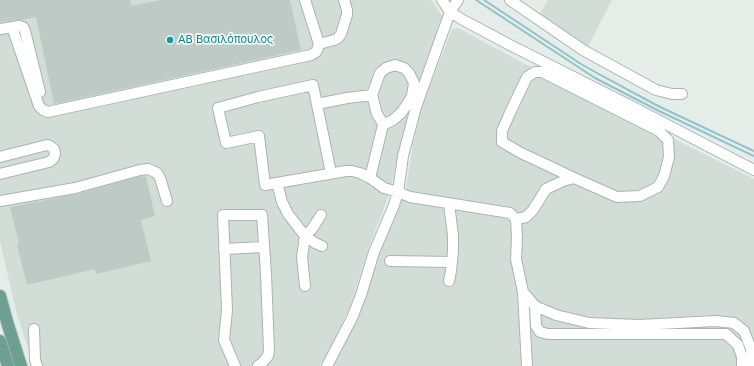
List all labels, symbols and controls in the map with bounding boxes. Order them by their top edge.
place label: ΑΒ Βασιλόπουλος [178,33,273,47]
marker: ΑΒ Βασιλόπουλος [165,35,175,45]

